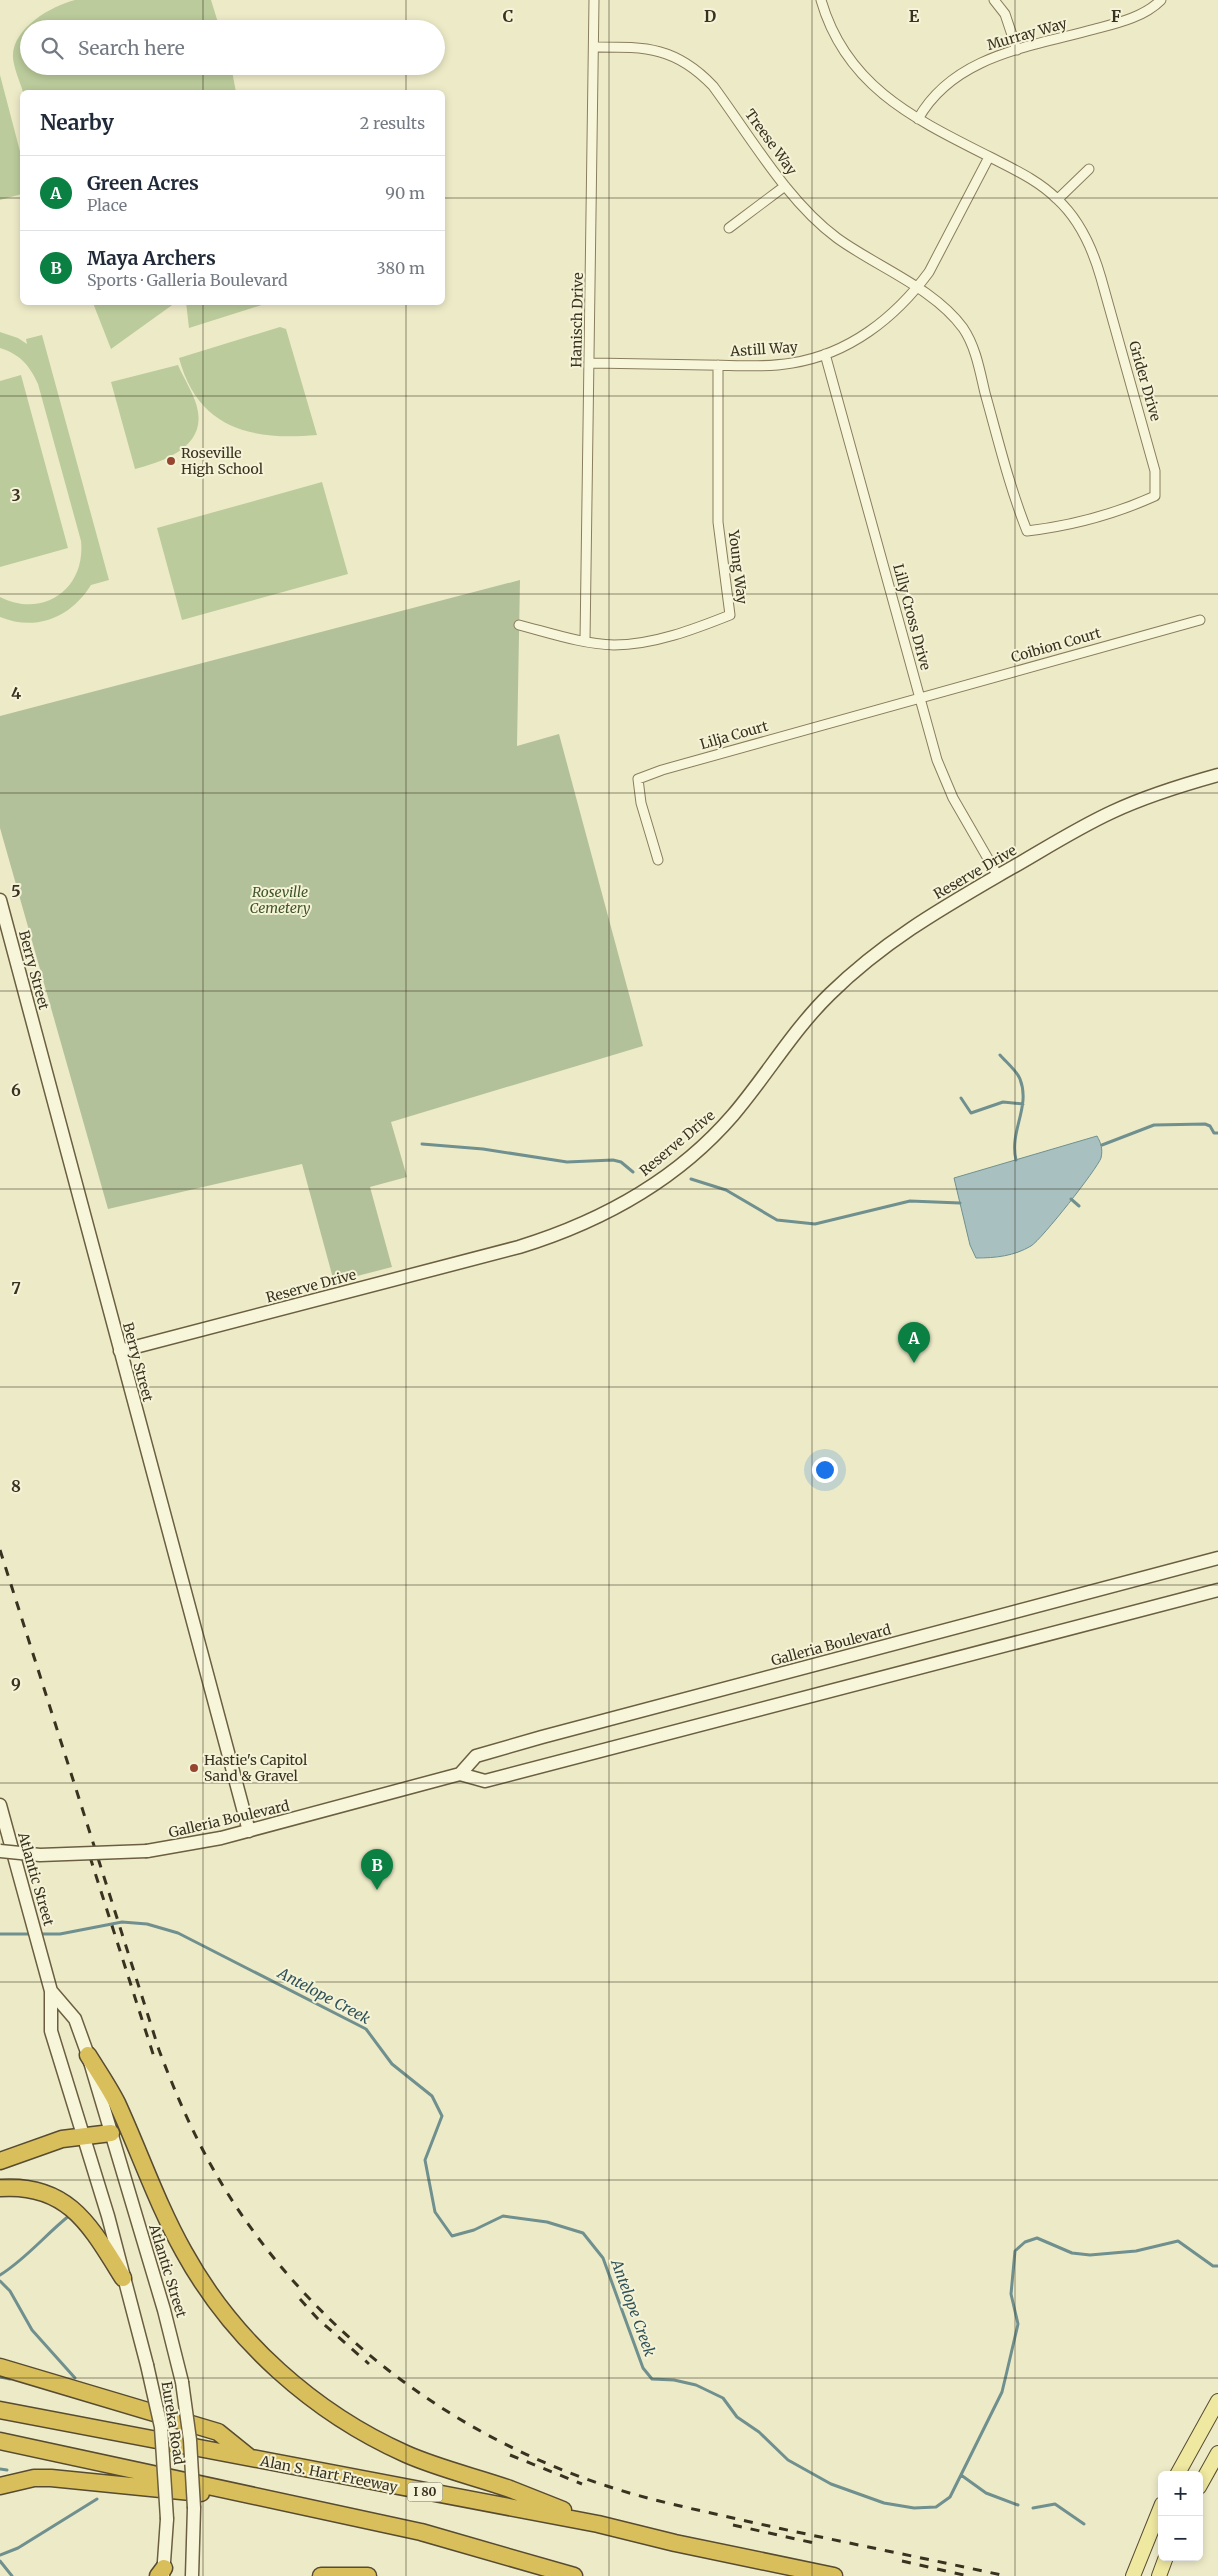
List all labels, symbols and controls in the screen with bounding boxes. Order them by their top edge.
text: C [503,6,513,26]
text: D [704,6,716,26]
text: E [909,6,920,26]
text: F [1111,6,1121,26]
street label: Murray Way [985,14,1070,54]
search box [20,20,445,75]
icon: search [38,34,66,62]
text: Search here [78,36,185,60]
street label: Treese Way [741,106,801,179]
text: Nearby [40,109,114,136]
text: 2 results [360,113,425,133]
text: Green Acres [87,171,199,195]
text: A [50,183,62,203]
text: 90 m [385,183,425,203]
text: Place [87,195,127,215]
text: Maya Archers [87,246,216,270]
text: B [50,258,62,278]
text: 380 m [377,258,425,278]
text: Sports · Galleria Boulevard [87,270,288,290]
street label: Hanisch Drive [567,272,587,368]
street label: Astill Way [729,338,799,360]
street label: Grider Drive [1125,339,1165,423]
place label: Roseville High School [181,444,264,478]
marker: Roseville High School [165,455,177,467]
text: 3 [11,485,21,505]
street label: Young Way [724,528,752,606]
street label: Lilly Cross Drive [889,562,935,672]
street label: Coibion Court [1009,623,1103,666]
text: 4 [11,683,21,703]
street label: Lilja Court [698,717,771,753]
street label: Reserve Drive [930,841,1020,903]
text: 5 [11,881,21,901]
park label: Roseville Cemetery [249,883,311,917]
street label: Berry Street [15,928,53,1012]
text: 6 [11,1080,21,1100]
street label: Reserve Drive [636,1106,718,1180]
street label: Reserve Drive [264,1265,358,1307]
text: 7 [11,1278,21,1298]
street label: Berry Street [119,1320,157,1404]
pin: A [898,1322,930,1363]
your location [812,1457,838,1483]
text: 8 [11,1476,21,1496]
street label: Galleria Boulevard [769,1620,893,1670]
text: 9 [11,1674,21,1694]
place label: Hastie's Capitol Sand & Gravel [204,1751,308,1785]
marker: Hastie's Capitol Sand & Gravel [188,1762,200,1774]
street label: Galleria Boulevard [167,1796,292,1842]
street label: Atlantic Street [14,1829,58,1928]
pin: B [361,1849,393,1890]
water label: Antelope Creek [274,1963,374,2028]
street label: Atlantic Street [145,2221,191,2320]
water label: Antelope Creek [607,2256,660,2360]
street label: Eureka Road [158,2380,189,2467]
street label: Alan S. Hart Freeway [258,2452,400,2496]
map controls [1158,2471,1203,2561]
button: + [1158,2471,1203,2516]
road number: I 80 [408,2482,442,2502]
button: − [1158,2516,1203,2561]

